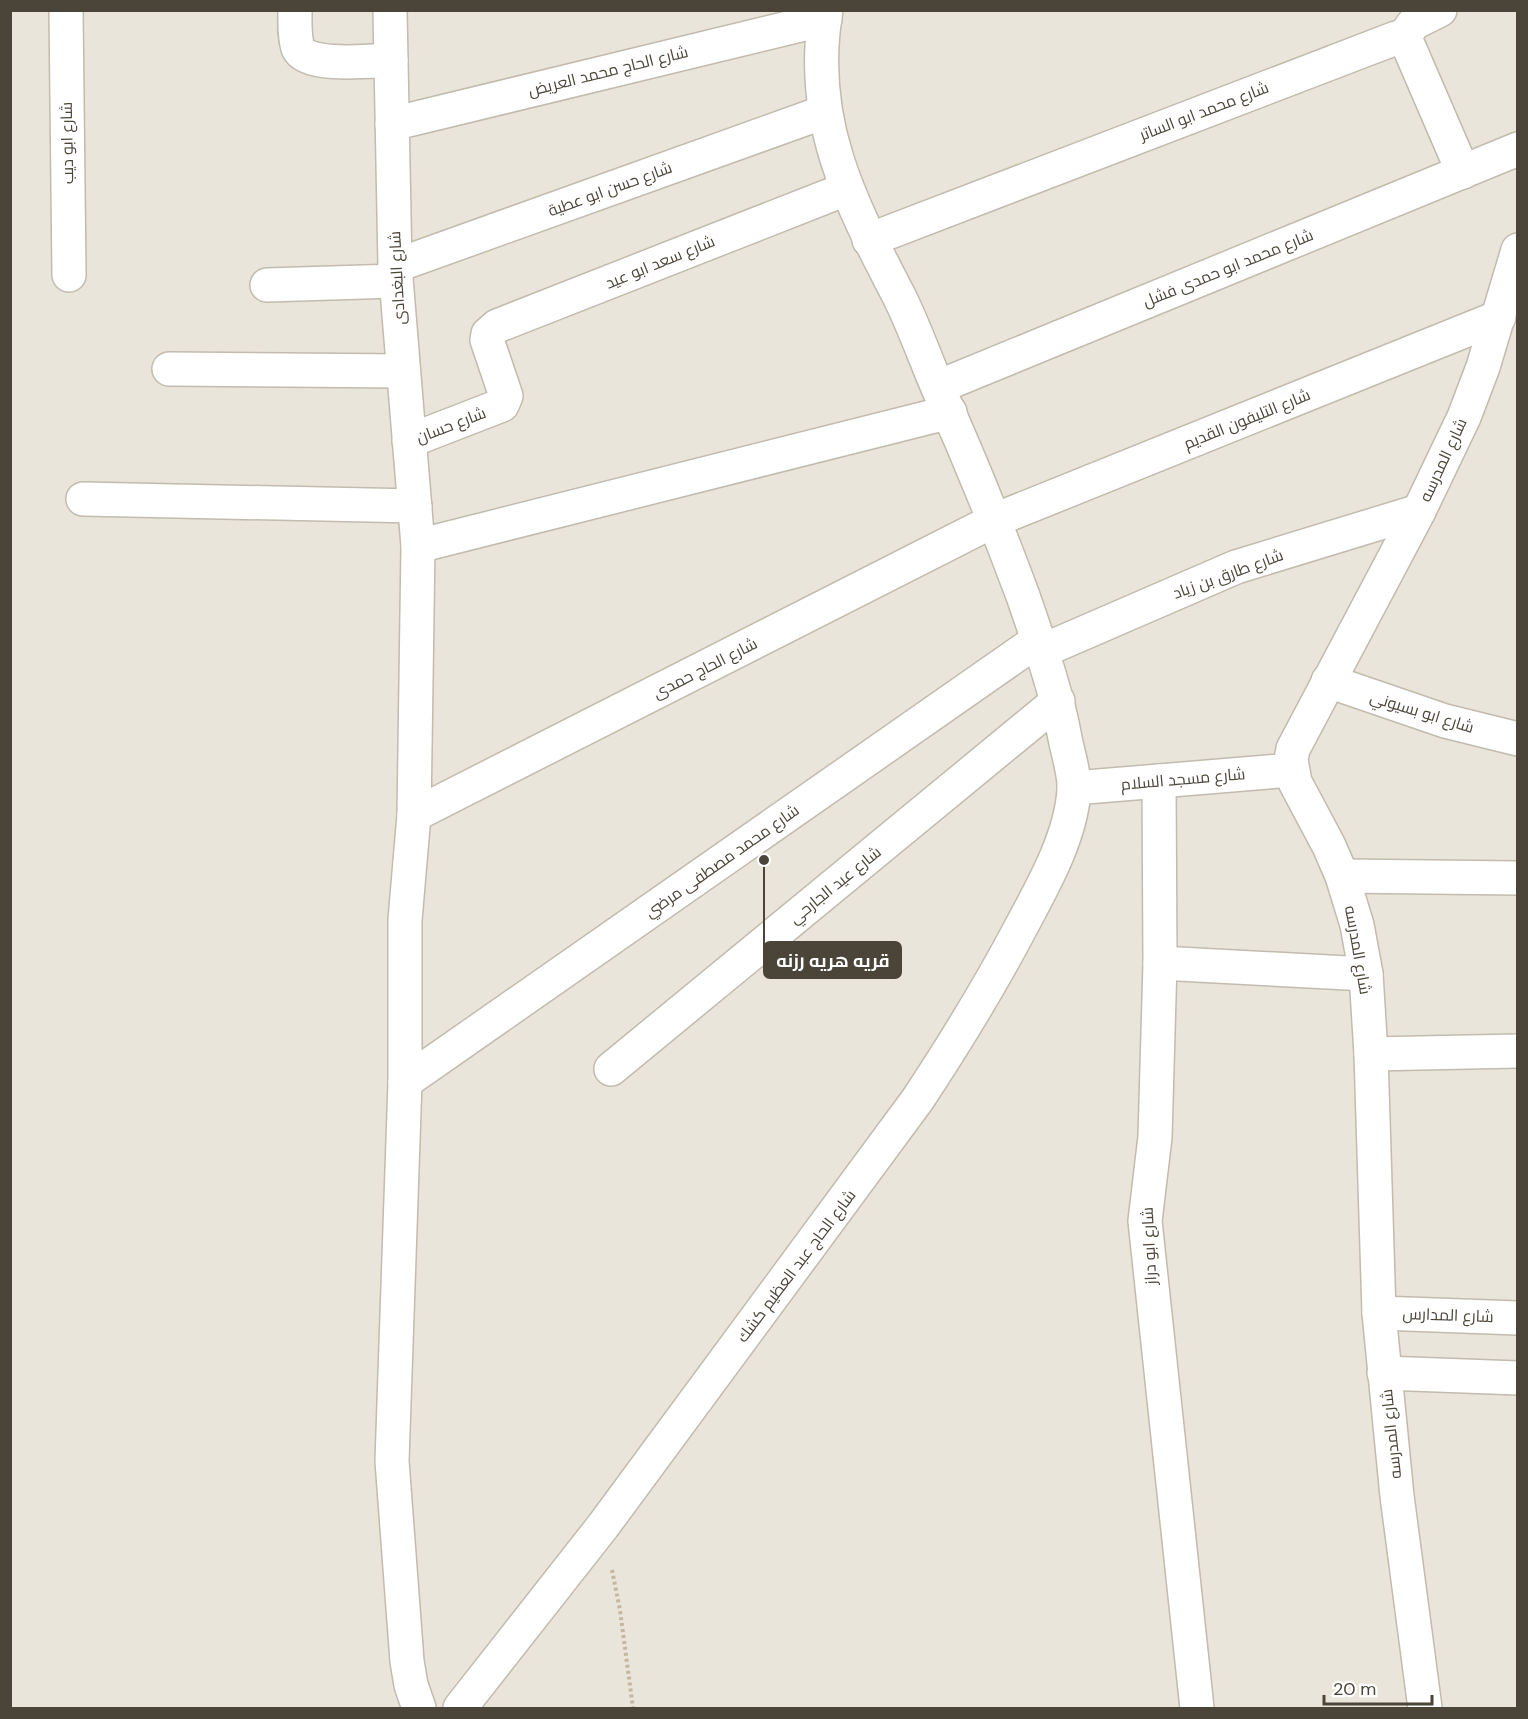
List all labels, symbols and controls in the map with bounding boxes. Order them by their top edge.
street label: شارع الحاج محمد العريض [526,41,690,102]
street label: شارع محمد ابو الساتر [1135,77,1272,147]
street label: شارع ابو ديب [56,102,79,184]
street label: شارع حسن ابو عطية [545,157,675,222]
street label: شارع محمد ابو حمدى فشل [1140,224,1317,313]
street label: شارع سعد ابو عيد [602,230,718,294]
street label: شارع البغدادى [384,231,411,325]
street label: شارع التليفون القديم [1180,384,1314,455]
street label: شارع حسان [413,402,489,449]
street label: شارع المدرسه [1414,415,1472,506]
street label: شارع طارق بن زياد [1170,544,1286,605]
street label: شارع الحاج حمدى [649,633,761,704]
street label: شارع ابو بسيوني [1367,686,1477,741]
street label: شارع مسجد السلام [1120,763,1246,796]
street label: شارع محمد مصطفى مرضي [641,800,804,924]
street label: شارع عيد الجارحي [785,841,887,931]
street label: شارع المدرسه [1339,904,1376,996]
callout: قريه هريه رزنه [764,942,901,978]
text: قريه هريه رزنه [776,949,890,973]
street label: شارع الحاج عبد العظيم كشك [732,1185,861,1347]
street label: شارع ابو دراز [1136,1207,1163,1286]
street label: شارع المدارس [1402,1303,1494,1328]
street label: شارع المدرسه [1376,1388,1407,1480]
scale bar [1324,1668,1432,1706]
text: 20 m [1333,1677,1376,1701]

